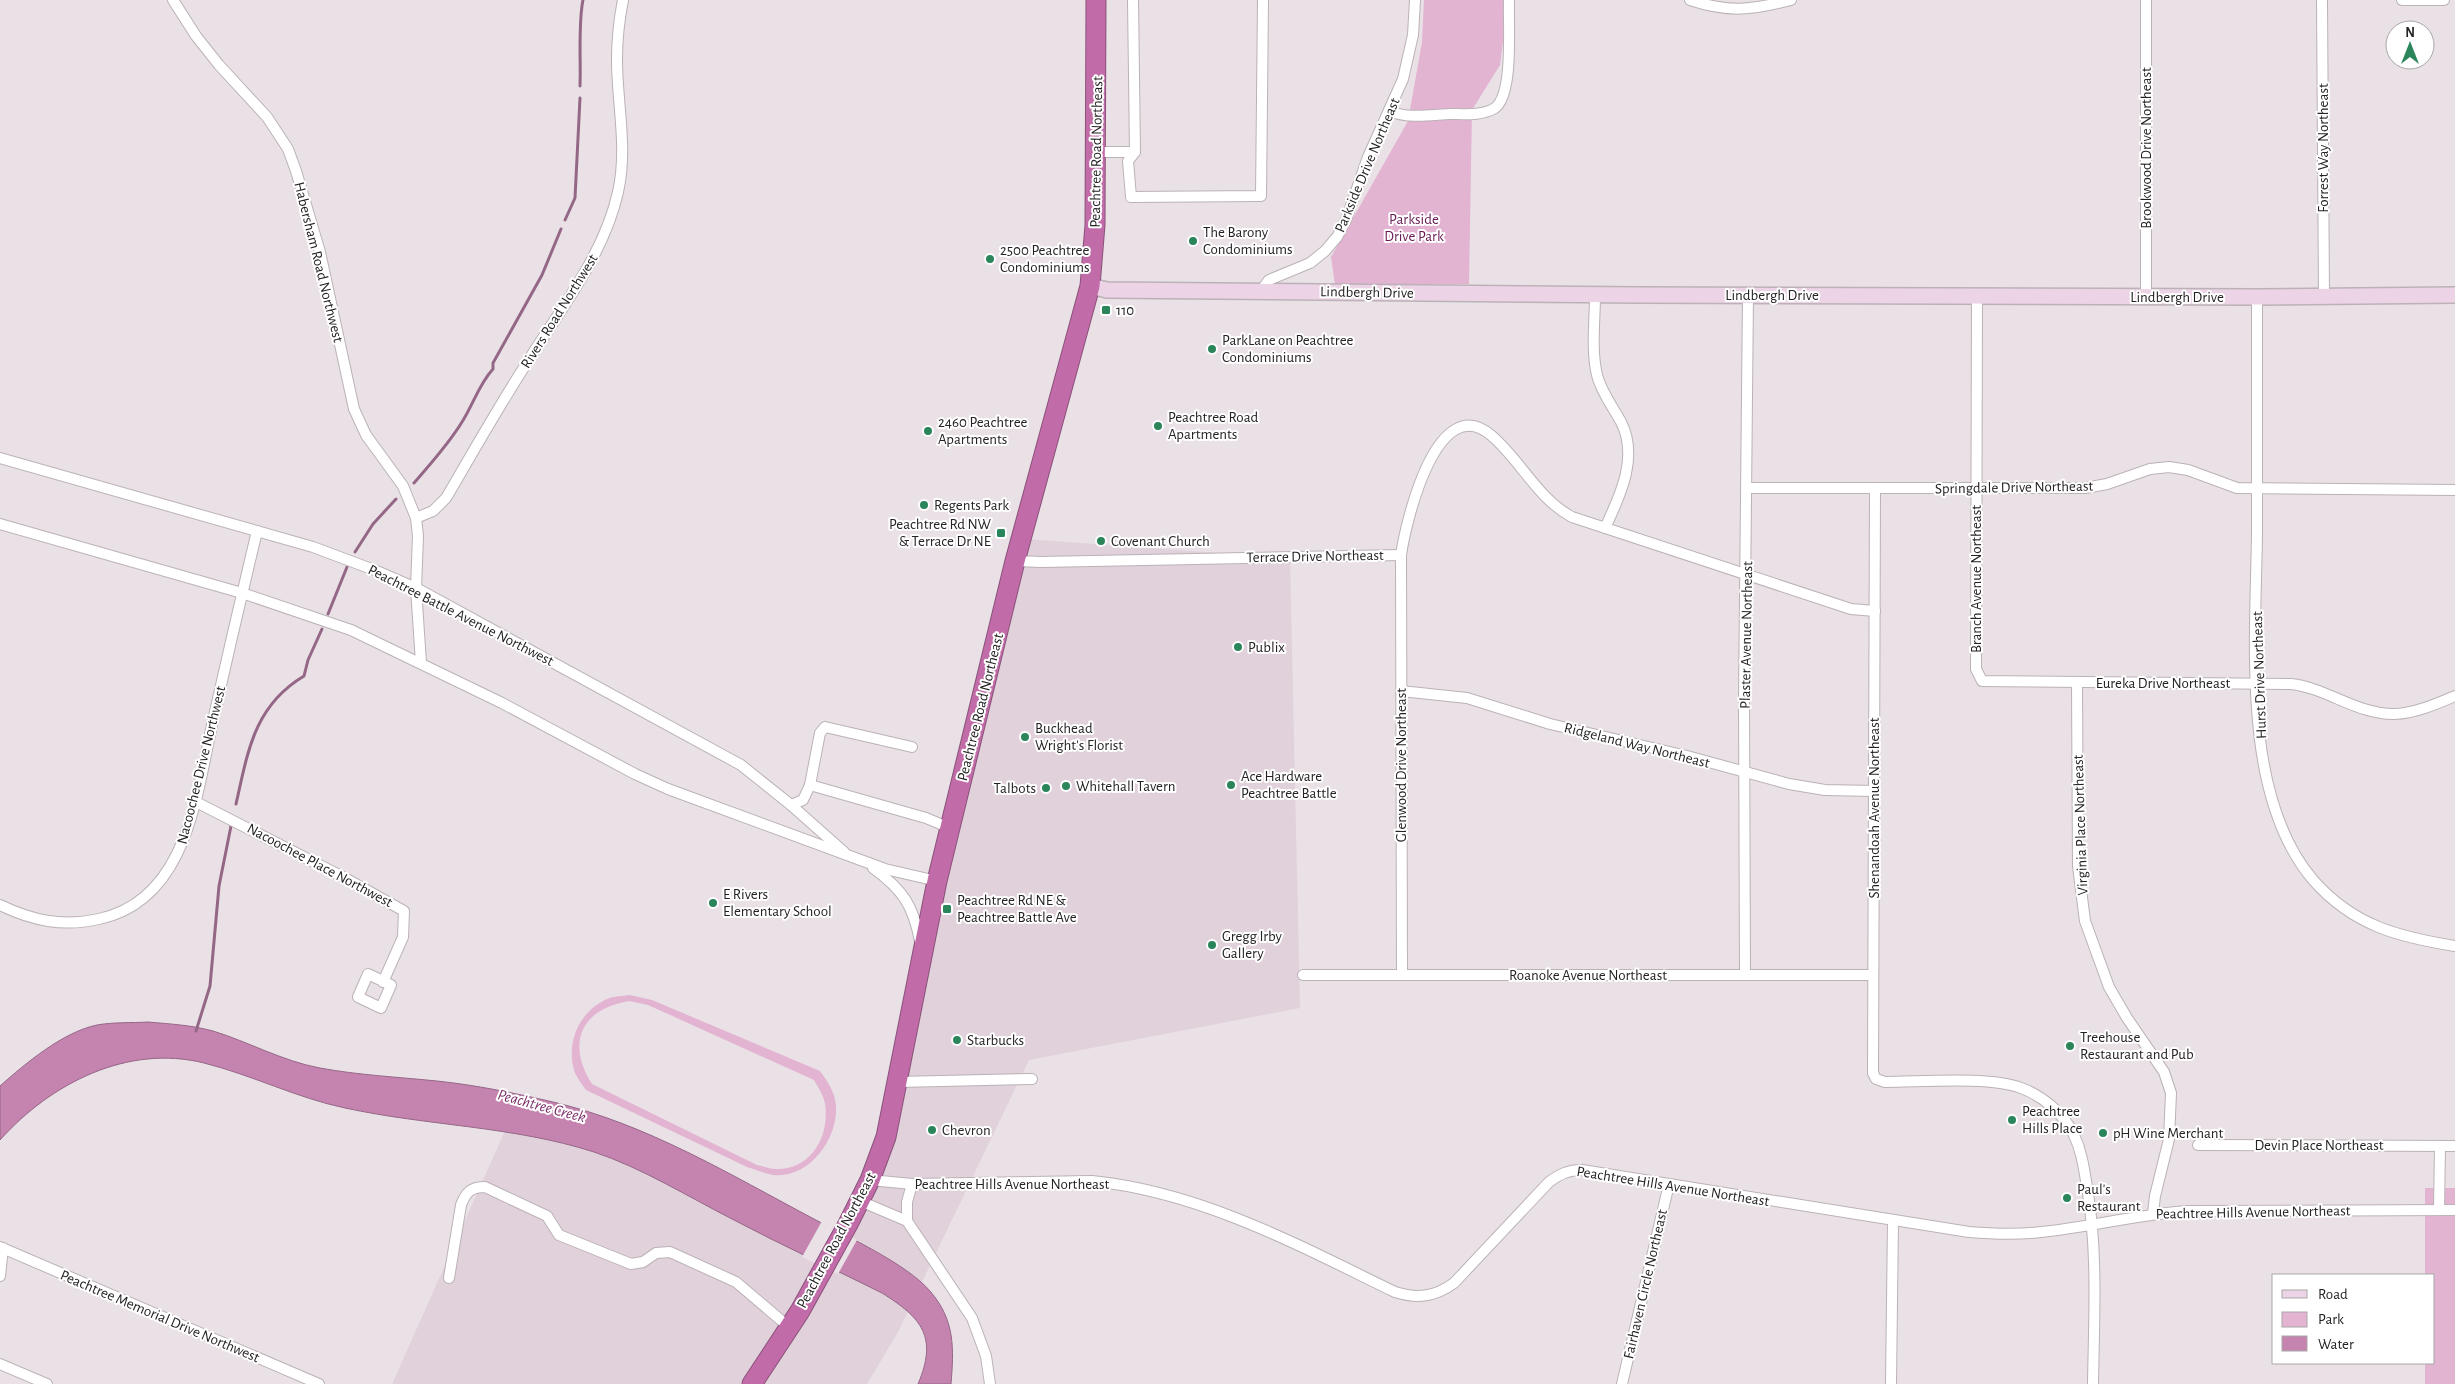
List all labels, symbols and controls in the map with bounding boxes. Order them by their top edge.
north arrow [2385,20,2435,70]
text: N [2405,26,2415,40]
street label: Brookwood Drive Northeast [2139,67,2154,229]
street label: Peachtree Road Northeast [1088,76,1105,228]
street label: Forrest Way Northeast [2316,83,2331,213]
street label: Parkside Drive Northeast [1332,95,1403,235]
street label: Habersham Road Northwest [291,180,346,344]
park label: Parkside Drive Park [1384,212,1444,244]
place label: The Barony Condominiums [1203,225,1293,257]
marker: The Barony Condominiums [1187,235,1199,247]
place label: 2500 Peachtree Condominiums [1000,243,1090,275]
street label: Rivers Road Northwest [518,251,601,371]
marker: 2500 Peachtree Condominiums [984,253,996,265]
street label: Lindbergh Drive [1320,284,1414,301]
street label: Lindbergh Drive [1725,288,1819,303]
street label: Lindbergh Drive [2130,290,2224,305]
place label: 110 [1116,303,1134,318]
marker: 110 [1100,304,1112,316]
place label: ParkLane on Peachtree Condominiums [1222,333,1354,365]
marker: ParkLane on Peachtree Condominiums [1206,343,1218,355]
place label: Peachtree Road Apartments [1168,410,1259,442]
place label: 2460 Peachtree Apartments [938,415,1028,447]
marker: Peachtree Road Apartments [1152,420,1164,432]
marker: 2460 Peachtree Apartments [922,425,934,437]
street label: Springdale Drive Northeast [1935,479,2094,496]
place label: Regents Park [934,498,1009,513]
marker: Regents Park [918,499,930,511]
street label: Branch Avenue Northeast [1969,505,1984,653]
place label: Peachtree Rd NW & Terrace Dr NE [889,517,992,549]
marker: Peachtree Rd NW & Terrace Dr NE [995,527,1007,539]
place label: Covenant Church [1111,534,1210,549]
marker: Covenant Church [1095,535,1107,547]
street label: Terrace Drive Northeast [1246,548,1384,565]
street label: Plaster Avenue Northeast [1738,561,1755,709]
street label: Peachtree Battle Avenue Northwest [366,562,556,669]
street label: Hurst Drive Northeast [2250,611,2269,739]
street label: Peachtree Road Northeast [955,632,1006,782]
place label: Publix [1248,640,1285,655]
marker: Publix [1232,641,1244,653]
street label: Eureka Drive Northeast [2096,676,2230,691]
street label: Nacoochee Drive Northwest [175,684,228,846]
street label: Glenwood Drive Northeast [1394,688,1409,842]
street label: Shenandoah Avenue Northeast [1867,717,1882,899]
street label: Ridgeland Way Northeast [1563,720,1711,771]
place label: Buckhead Wright's Florist [1035,721,1123,753]
marker: Buckhead Wright's Florist [1019,731,1031,743]
street label: Virginia Place Northeast [2071,754,2090,896]
place label: Ace Hardware Peachtree Battle [1241,769,1337,801]
place label: Whitehall Tavern [1076,779,1176,794]
marker: Ace Hardware Peachtree Battle [1225,779,1237,791]
marker: Whitehall Tavern [1060,780,1072,792]
place label: Talbots [994,781,1036,796]
marker: Talbots [1040,782,1052,794]
street label: Nacoochee Place Northwest [245,821,395,910]
place label: E Rivers Elementary School [723,887,832,919]
place label: Peachtree Rd NE & Peachtree Battle Ave [957,893,1077,925]
marker: E Rivers Elementary School [707,897,719,909]
marker: Peachtree Rd NE & Peachtree Battle Ave [941,903,953,915]
place label: Gregg Irby Gallery [1222,929,1283,961]
marker: Gregg Irby Gallery [1206,939,1218,951]
street label: Roanoke Avenue Northeast [1509,968,1667,983]
place label: Treehouse Restaurant and Pub [2080,1030,2194,1062]
place label: Starbucks [967,1033,1024,1048]
marker: Starbucks [951,1034,963,1046]
marker: Treehouse Restaurant and Pub [2064,1040,2076,1052]
water label: Peachtree Creek [496,1087,588,1125]
place label: Peachtree Hills Place [2022,1104,2083,1136]
marker: Peachtree Hills Place [2006,1114,2018,1126]
place label: Chevron [942,1123,991,1138]
marker: Chevron [926,1124,938,1136]
place label: pH Wine Merchant [2113,1126,2224,1141]
marker: pH Wine Merchant [2097,1127,2109,1139]
street label: Devin Place Northeast [2254,1138,2384,1153]
street label: Peachtree Hills Avenue Northeast [1576,1164,1771,1209]
street label: Peachtree Road Northeast [794,1170,879,1311]
street label: Peachtree Hills Avenue Northeast [915,1177,1110,1192]
place label: Paul's Restaurant [2077,1182,2141,1214]
marker: Paul's Restaurant [2061,1192,2073,1204]
street label: Peachtree Hills Avenue Northeast [2155,1203,2351,1222]
street label: Fairhaven Circle Northeast [1621,1208,1670,1360]
street label: Peachtree Memorial Drive Northwest [58,1268,262,1365]
legend [2272,1274,2435,1364]
text: Road [2318,1287,2348,1302]
text: Park [2318,1312,2344,1327]
text: Water [2318,1337,2354,1352]

